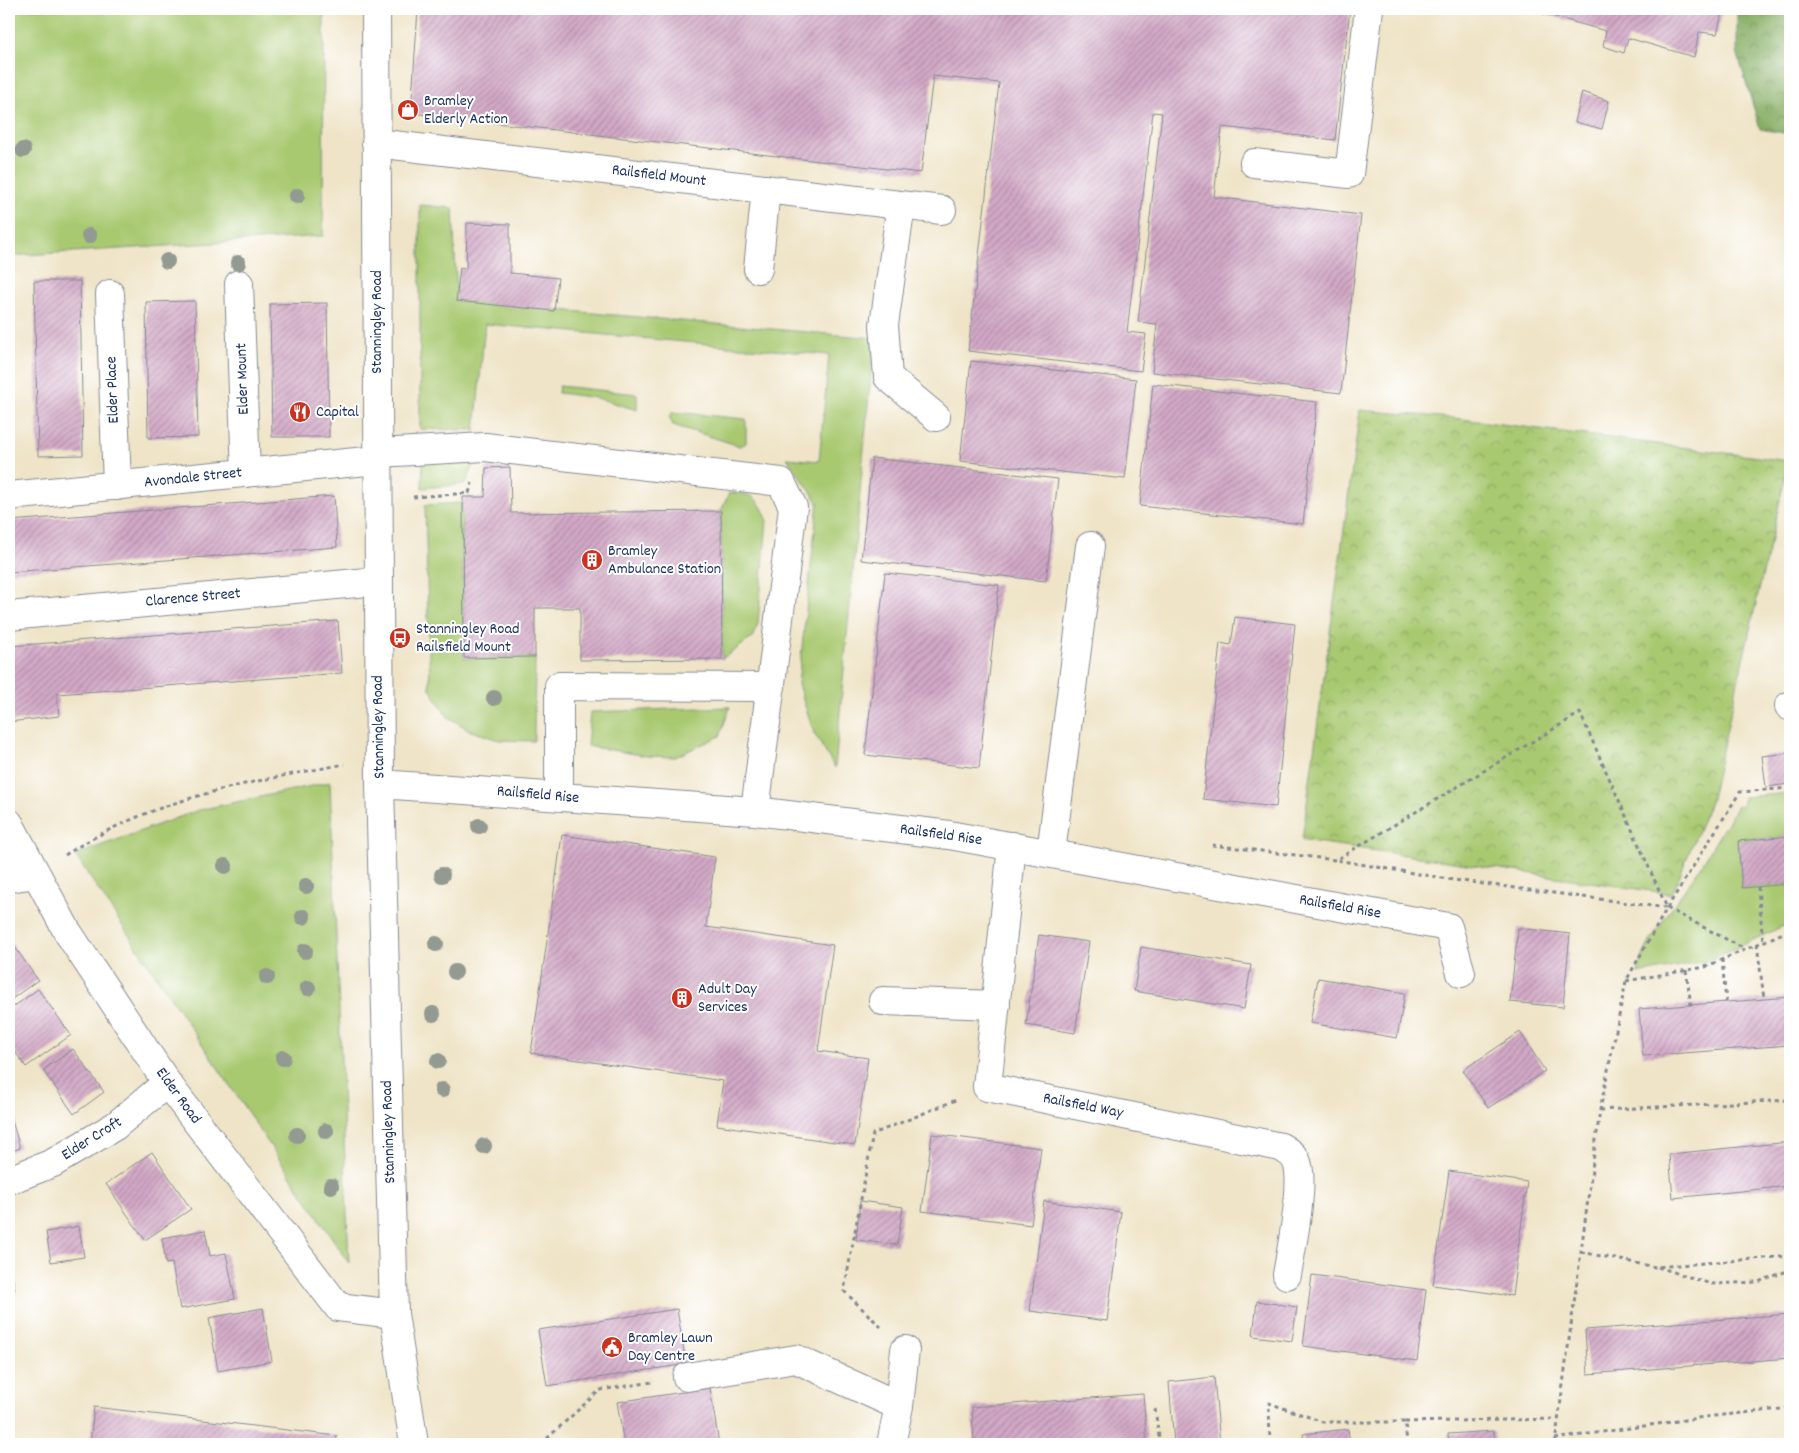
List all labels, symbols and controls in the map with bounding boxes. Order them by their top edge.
place label: Bramley Elderly Action [424,90,508,131]
shop icon: Bramley Elderly Action [396,98,420,122]
street label: Railsfield Mount [611,159,708,193]
street label: Stanningley Road [366,270,389,374]
street label: Elder Mount [230,343,256,415]
street label: Elder Place [100,356,126,424]
restaurant icon: Capital [288,400,312,424]
place label: Capital [316,401,359,424]
street label: Avondale Street [143,461,243,495]
place label: Bramley Ambulance Station [608,540,721,581]
building icon: Bramley Ambulance Station [580,548,604,572]
street label: Clarence Street [144,582,242,614]
place label: Stanningley Road Railsfield Mount [416,618,520,659]
bus stop icon: Stanningley Road Railsfield Mount [388,626,412,650]
street label: Stanningley Road [367,675,391,779]
street label: Railsfield Rise [496,780,580,810]
street label: Railsfield Rise [898,818,984,852]
street label: Railsfield Rise [1297,888,1383,926]
place label: Adult Day Services [698,978,757,1019]
building icon: Adult Day Services [670,986,694,1010]
street label: Elder Road [150,1063,206,1129]
street label: Stanningley Road [376,1080,402,1184]
street label: Railsfield Way [1041,1087,1126,1125]
street label: Elder Croft [57,1111,127,1167]
place label: Bramley Lawn Day Centre [628,1327,713,1368]
public building icon: Bramley Lawn Day Centre [600,1335,624,1359]

